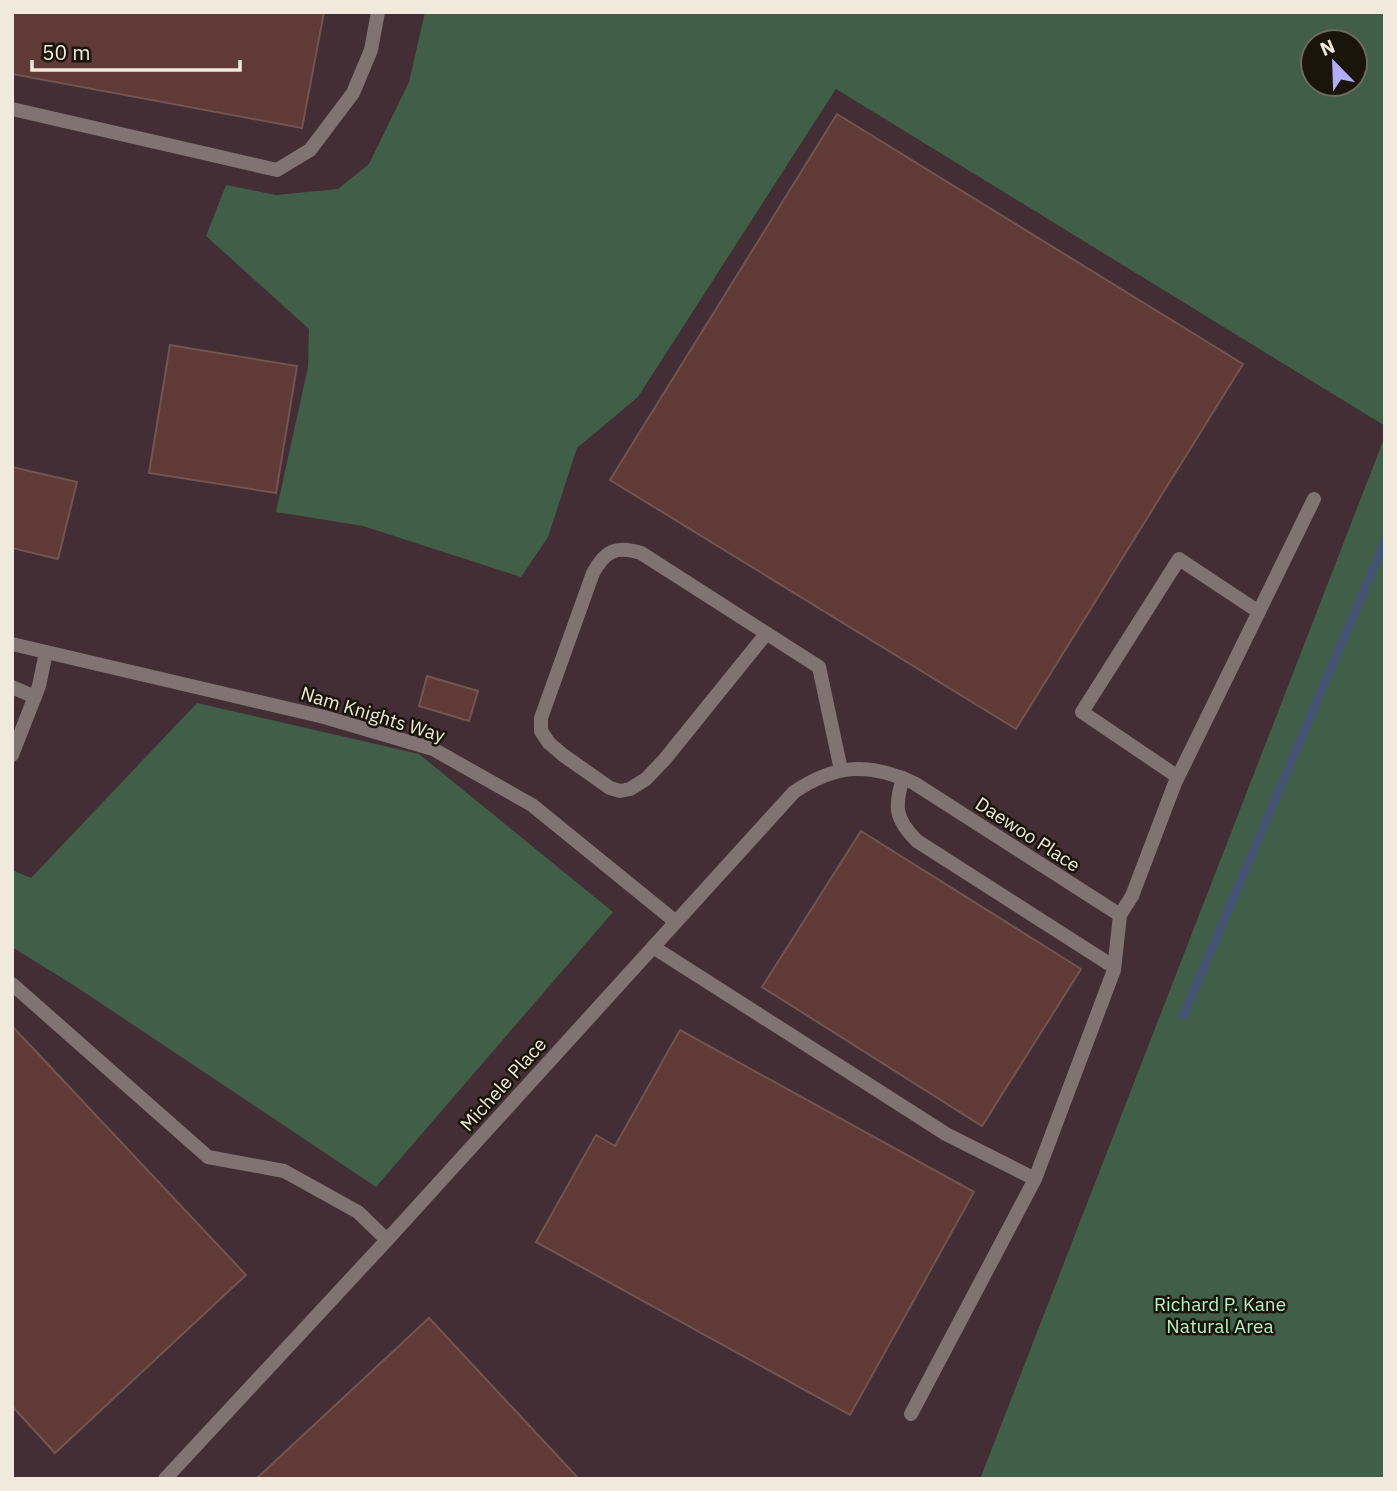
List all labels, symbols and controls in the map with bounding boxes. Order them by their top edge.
scale bar [32,28,240,72]
north arrow [1299,28,1369,98]
text: N [1316,34,1338,61]
text: 50 m [42,38,91,66]
street label: Nam Knights Way [298,681,449,747]
street label: Daewoo Place [971,791,1085,877]
street label: Michele Place [455,1032,551,1136]
park label: Richard P. Kane Natural Area [1154,1292,1286,1338]

